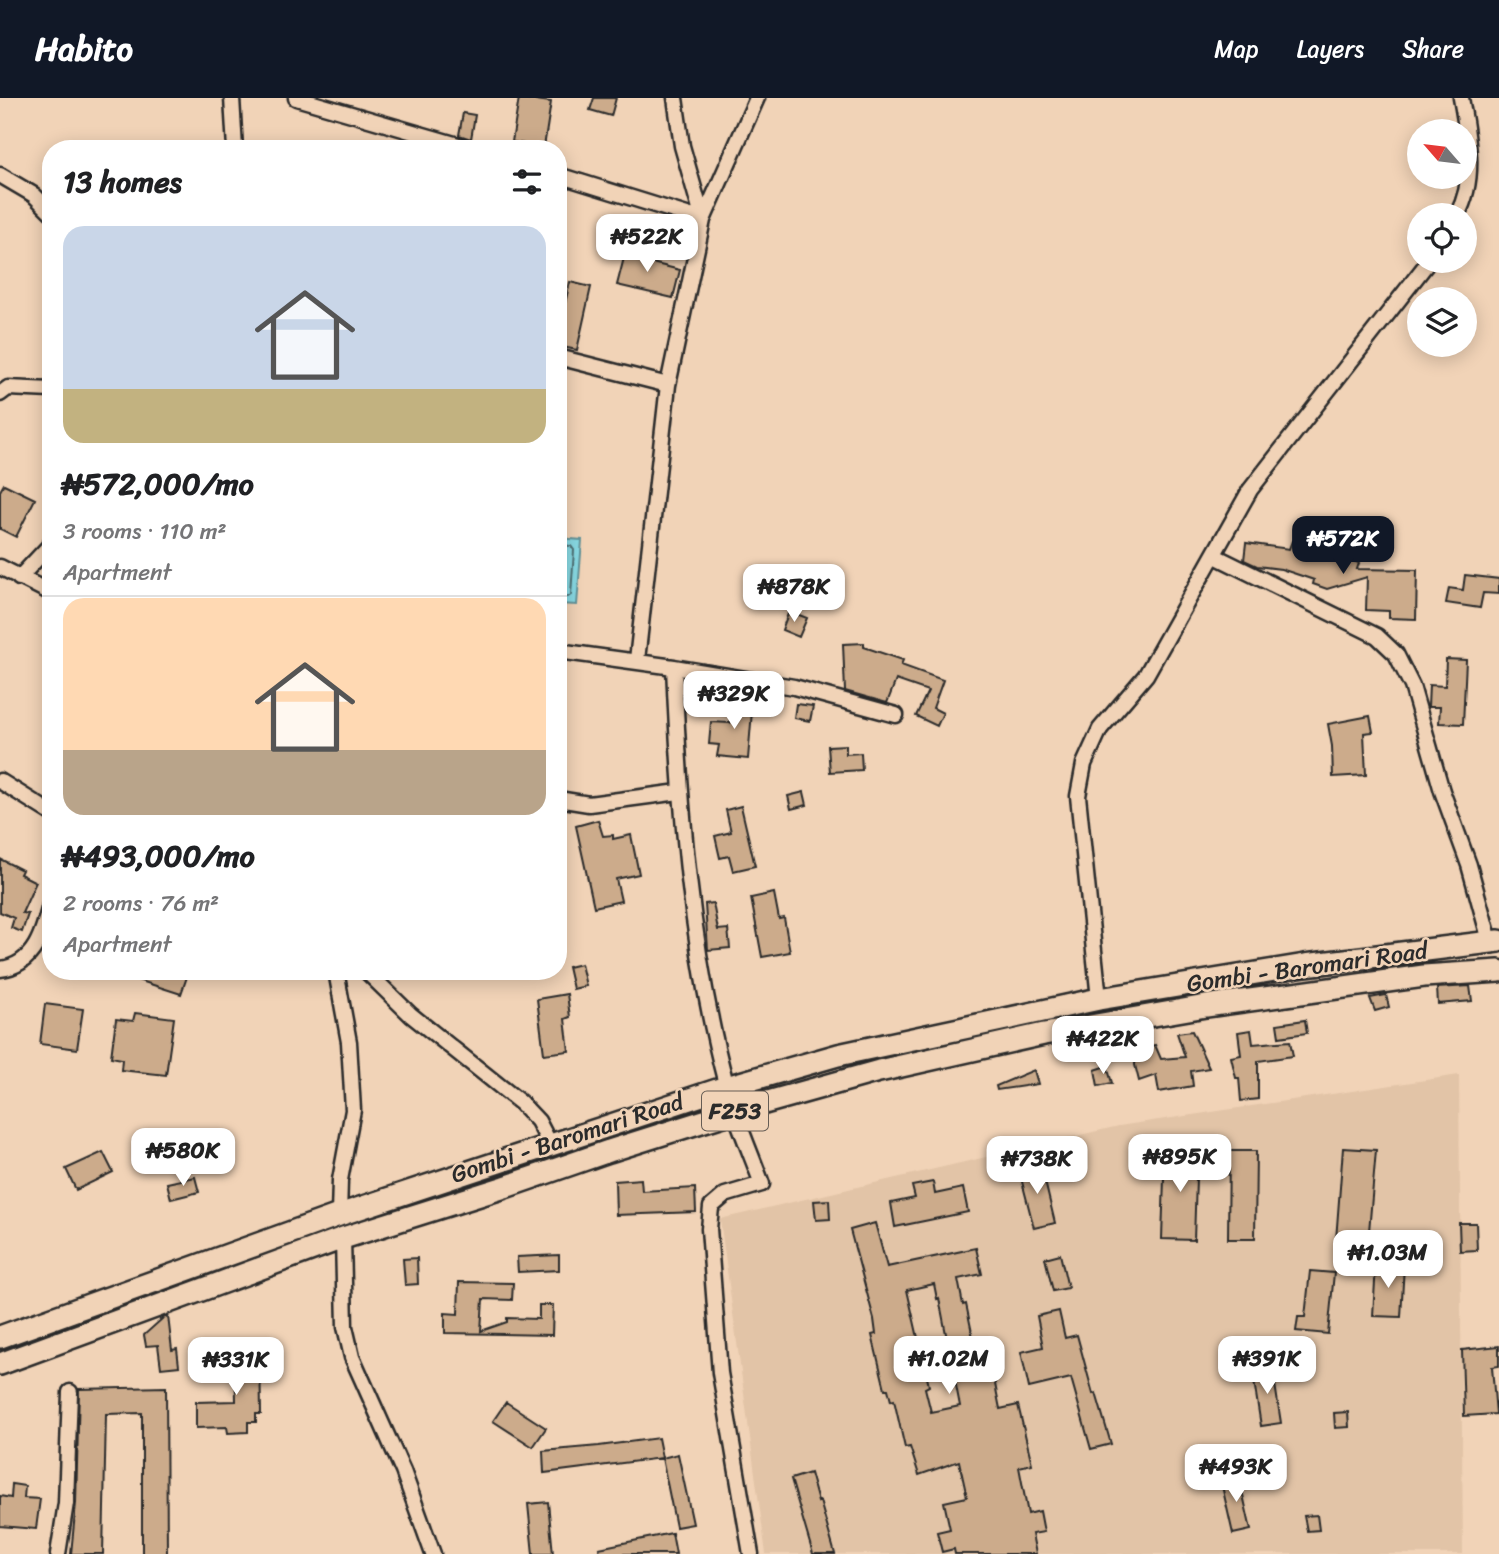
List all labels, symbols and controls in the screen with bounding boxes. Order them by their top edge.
text: Habito [35,20,133,78]
text: Map [1214,28,1259,70]
text: Layers [1297,28,1364,70]
text: Share [1402,28,1464,70]
north arrow [1407,119,1477,189]
map controls [1407,119,1477,357]
text: 13 homes [63,155,182,209]
icon: filters [508,163,546,201]
button: locate [1407,203,1477,273]
pin: ₦522K [598,214,696,274]
text: ₦522K [612,216,682,257]
icon: home [242,272,368,398]
button: layers [1407,287,1477,357]
text: ₦572,000/mo [63,457,254,511]
text: 3 rooms · 110 m² [63,511,227,552]
pin: ₦572K [1294,517,1392,576]
text: ₦572K [1308,518,1378,559]
text: Apartment [63,552,172,593]
pin: ₦878K [745,564,843,624]
text: ₦878K [759,566,829,607]
icon: home [242,644,368,770]
pin: ₦329K [685,672,783,731]
text: ₦329K [699,673,769,714]
text: ₦493,000/mo [63,829,255,883]
text: 2 rooms · 76 m² [63,883,219,924]
text: Apartment [63,924,172,965]
street label: Gombi - Baromari Road [1184,929,1432,1005]
pin: ₦422K [1054,1016,1152,1076]
text: ₦422K [1068,1018,1138,1059]
street label: Gombi - Baromari Road [445,1080,691,1195]
road number: F253 [702,1092,768,1130]
pin: ₦580K [134,1128,232,1188]
text: ₦580K [147,1130,219,1171]
pin: ₦895K [1131,1134,1229,1194]
pin: ₦738K [988,1136,1086,1196]
text: ₦895K [1144,1136,1216,1177]
text: ₦738K [1003,1138,1071,1179]
pin: ₦1.03M [1331,1230,1445,1290]
text: ₦1.03M [1349,1232,1427,1273]
pin: ₦1.02M [892,1336,1006,1396]
pin: ₦391K [1218,1336,1316,1396]
pin: ₦331K [187,1338,285,1397]
text: ₦1.02M [910,1338,988,1379]
text: ₦391K [1234,1338,1300,1379]
text: ₦331K [204,1339,268,1380]
pin: ₦493K [1187,1444,1285,1504]
text: ₦493K [1201,1446,1271,1487]

